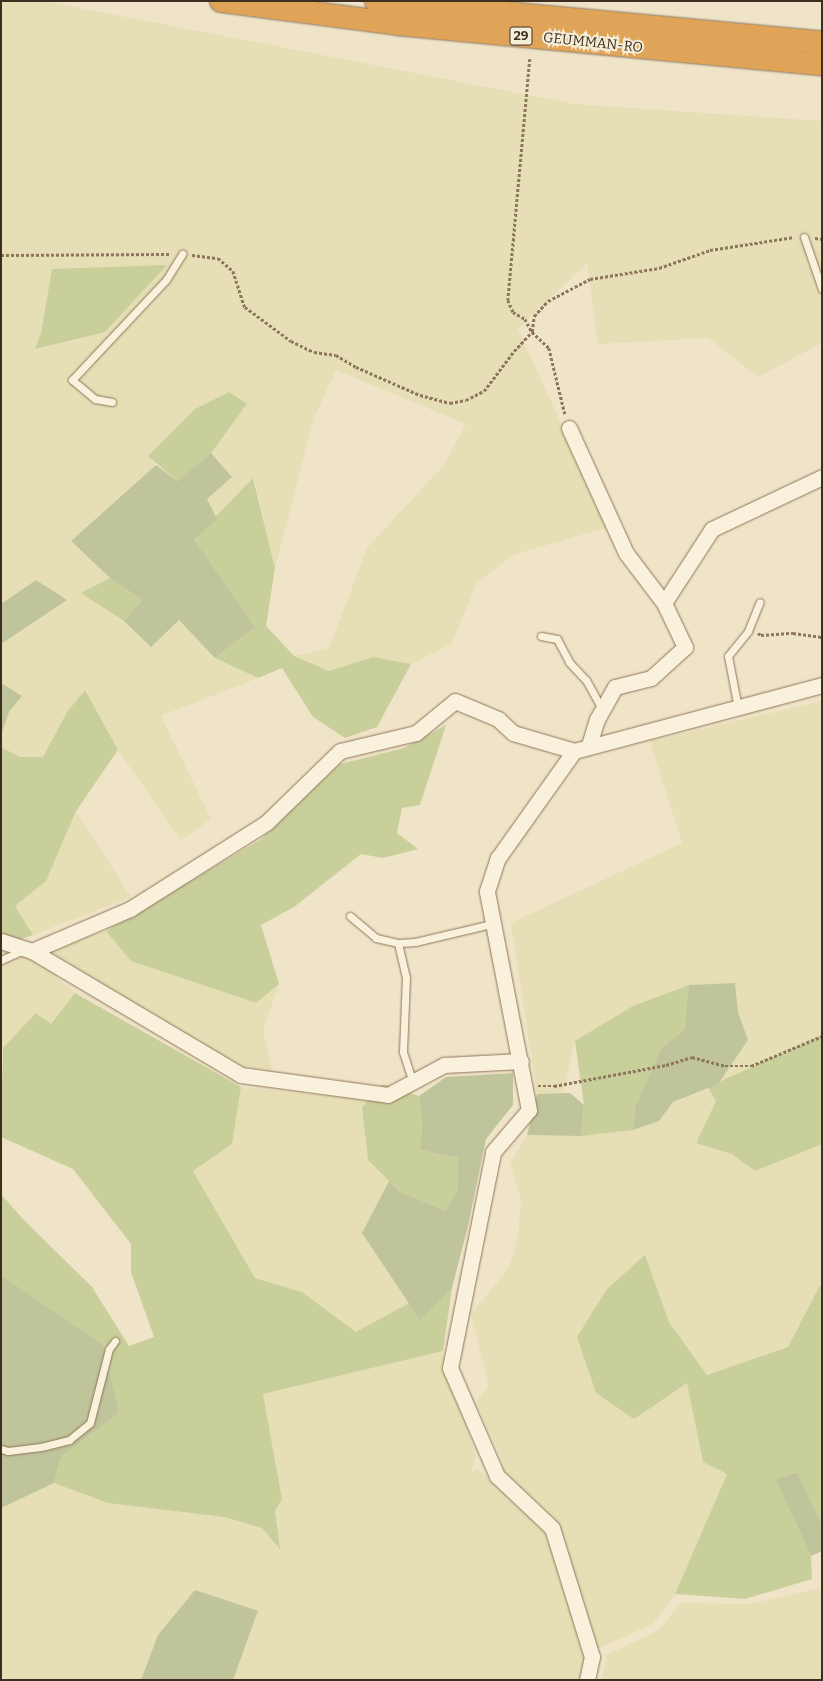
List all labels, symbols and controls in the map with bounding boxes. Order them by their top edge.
road number: 29 [509,25,533,47]
street label: GEUMMAN-RO [542,29,644,57]

